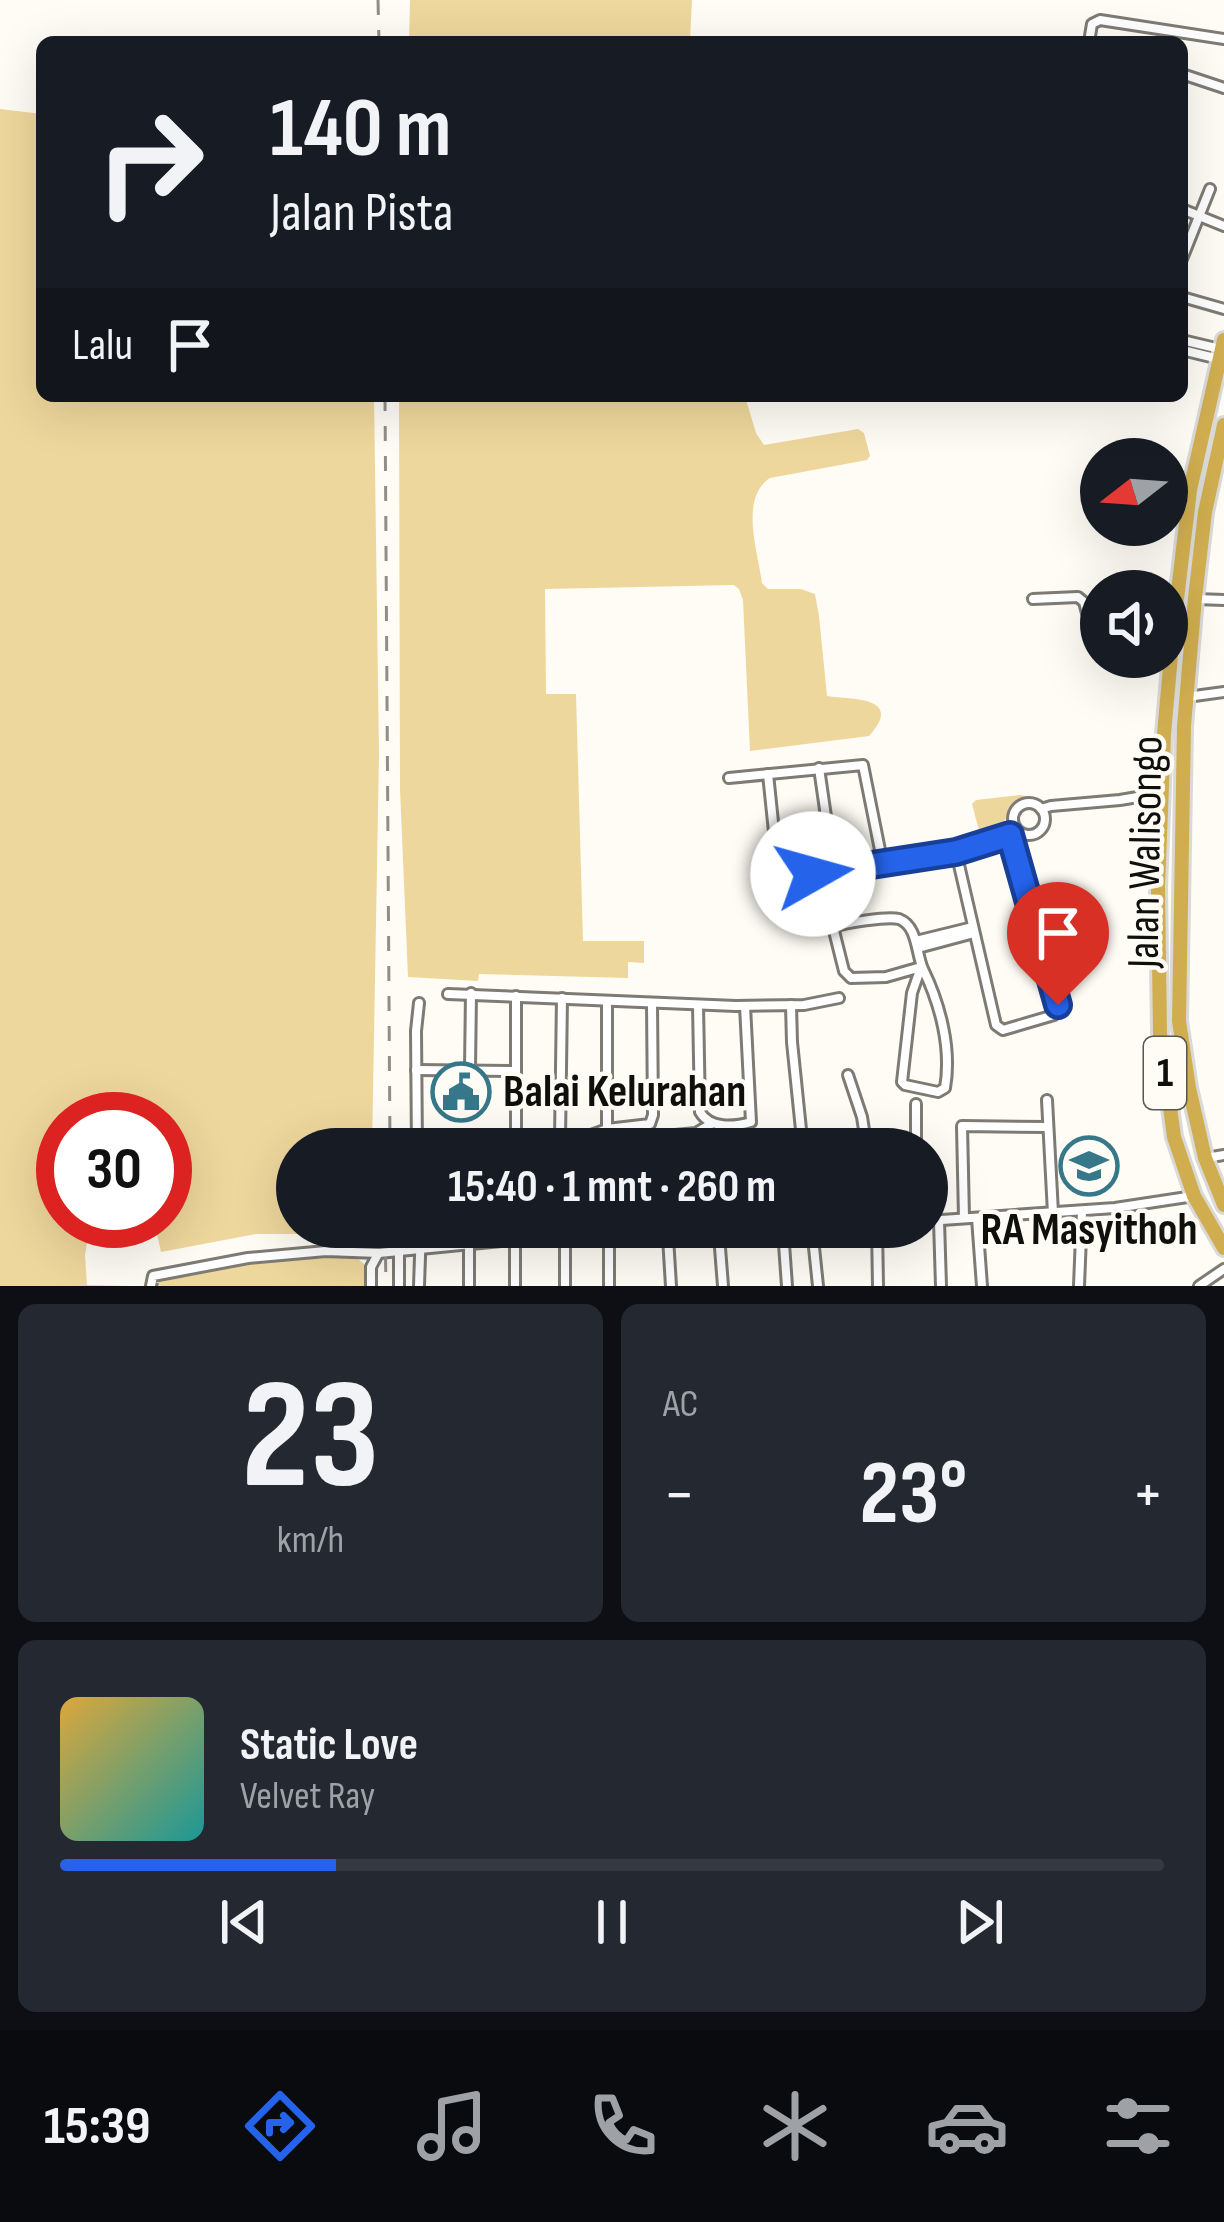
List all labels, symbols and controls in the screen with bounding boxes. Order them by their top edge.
text: 140 m [270,79,451,180]
icon: right [72,84,228,240]
text: Jalan Pista [270,181,454,246]
icon: arrive [157,312,223,378]
text: Lalu [72,318,133,373]
north arrow [1080,438,1188,546]
map controls [1080,438,1188,678]
button: sound [1080,570,1188,678]
street label: Jalan Walisongo [1116,735,1176,970]
position arrow [750,811,876,937]
pin [1007,882,1109,1005]
icon: arrive [1025,900,1091,966]
road number: 1 [1144,1037,1186,1109]
public building icon: Balai Kelurahan [430,1061,492,1123]
place label: Balai Kelurahan [503,1065,746,1120]
speed limit sign: 30 [36,1092,192,1248]
school or university icon: RA Masyithoh [1058,1135,1120,1197]
text: 15:40 · 1 mnt · 260 m [448,1160,776,1215]
place label: RA Masyithoh [980,1203,1198,1258]
text: 23 [241,1345,380,1532]
text: AC [663,1381,698,1428]
text: 23° [859,1441,968,1549]
text: − [663,1456,695,1535]
text: + [1132,1456,1164,1535]
text: km/h [277,1517,344,1564]
text: Static Love [240,1718,418,1773]
text: Velvet Ray [240,1773,375,1820]
icon: previous [211,1889,277,1955]
icon: pause [579,1889,645,1955]
icon: next [947,1889,1013,1955]
icon: directions [238,2084,322,2168]
icon: music [410,2084,494,2168]
icon: phone [581,2084,665,2168]
icon: climate [753,2084,837,2168]
icon: car [925,2084,1009,2168]
icon: filters [1096,2084,1180,2168]
text: 15:39 [44,2094,151,2159]

